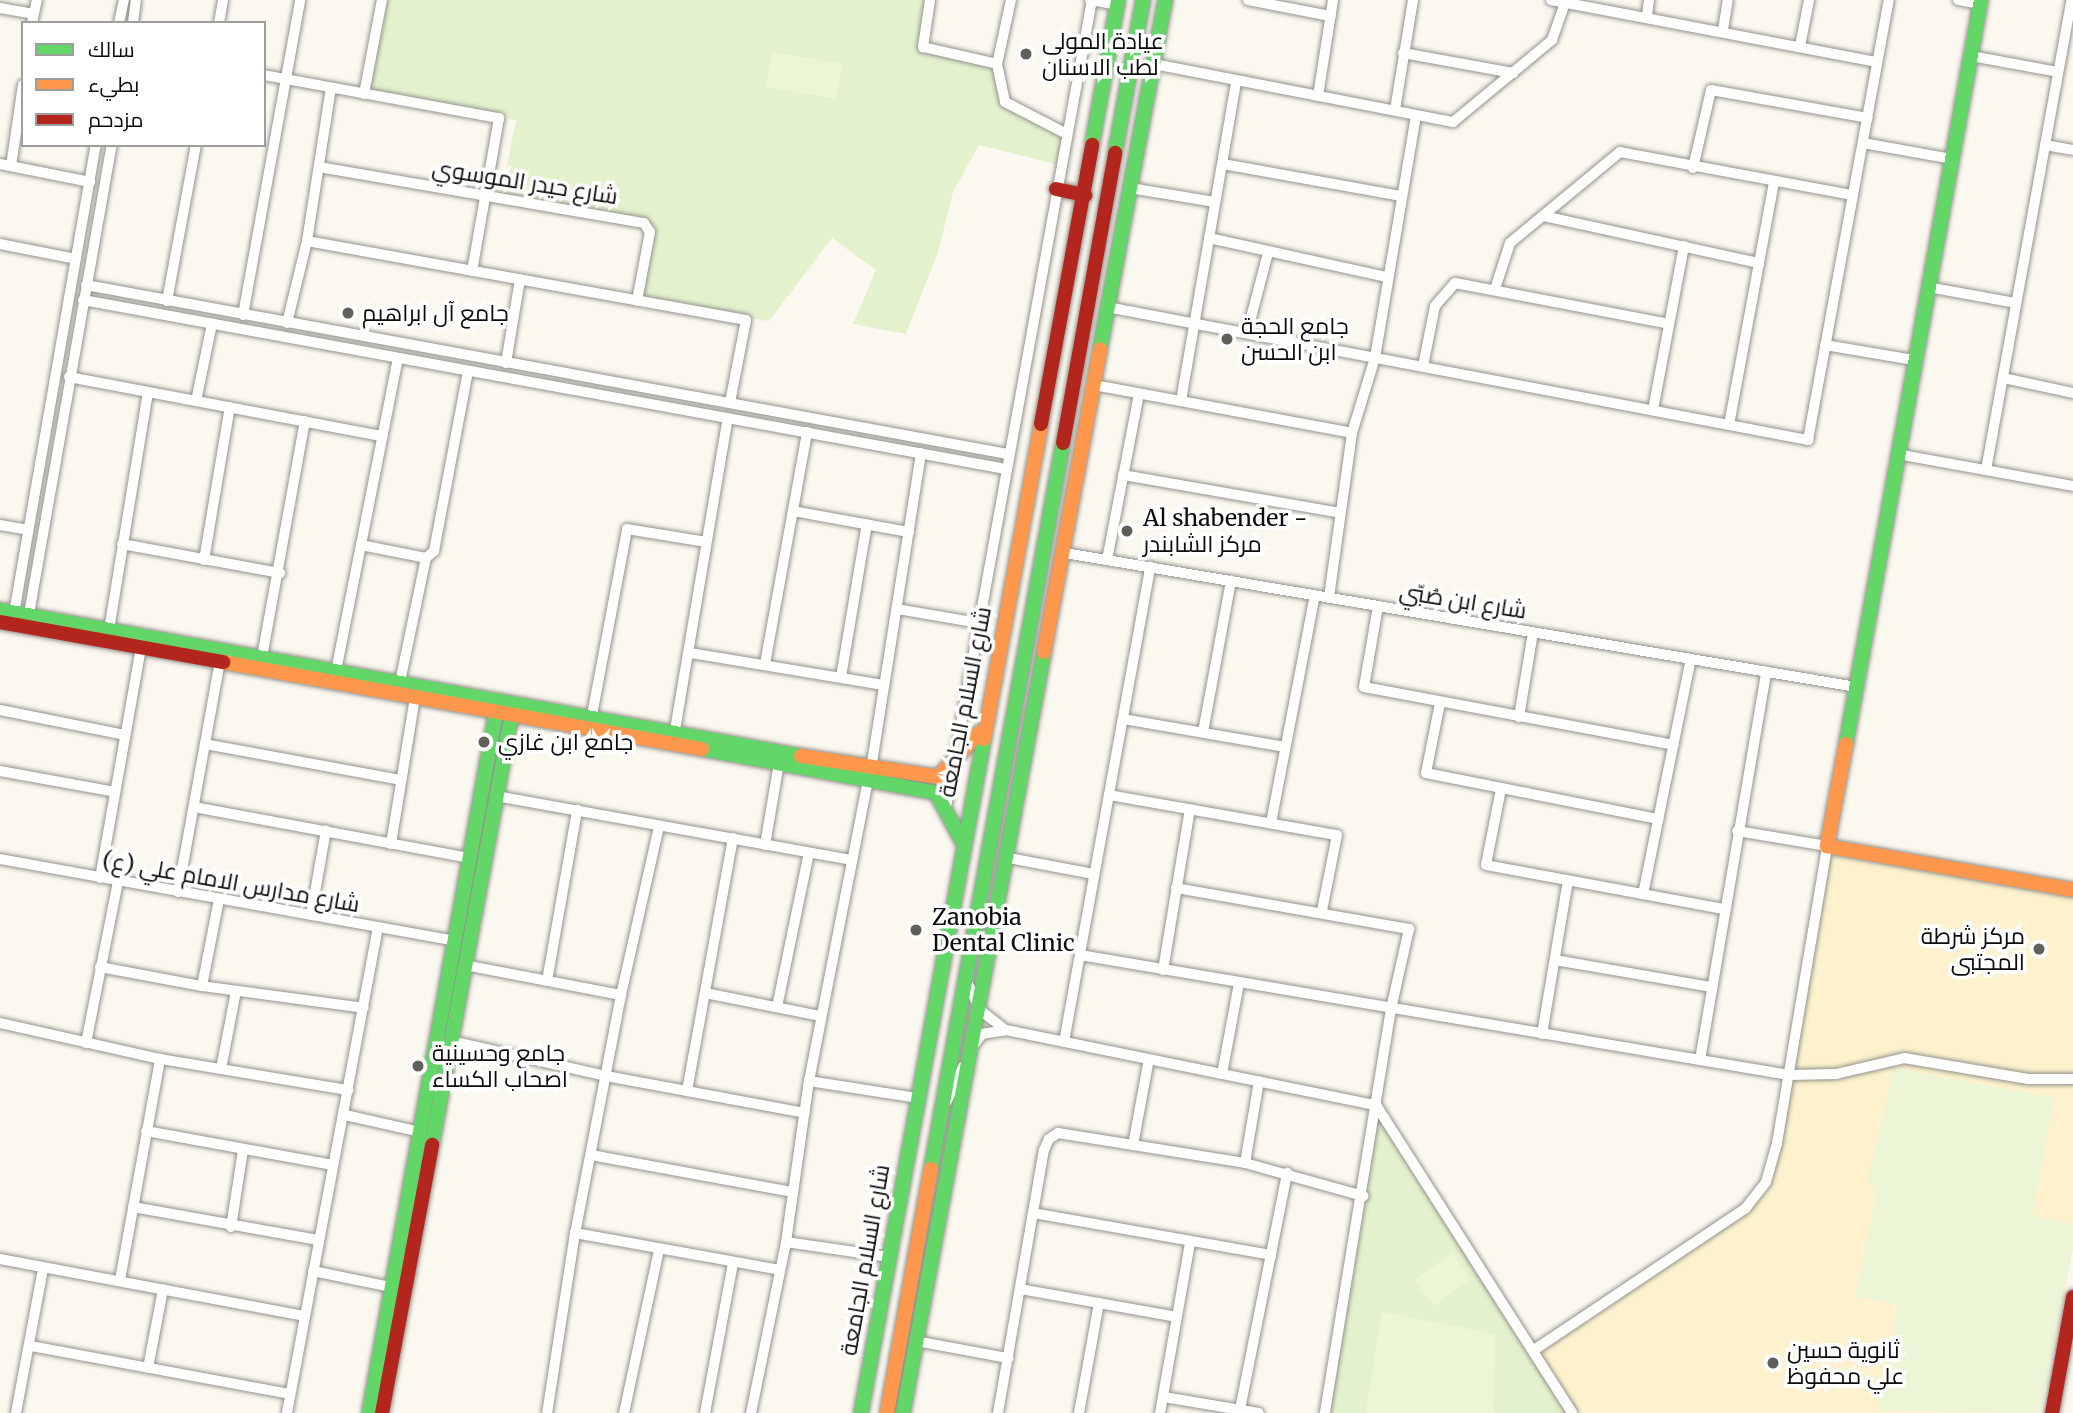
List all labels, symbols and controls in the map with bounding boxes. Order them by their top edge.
legend [21,21,266,147]
place label: عيادة المولى لطب الاسنان [1042,27,1164,81]
text: سالك [88,36,135,63]
marker: عيادة المولى لطب الاسنان [1016,44,1036,64]
text: بطيء [88,71,139,98]
text: مزدحم [88,106,143,133]
street label: شارع حيدر الموسوي [430,154,620,210]
place label: جامع آل ابراهيم [362,299,509,327]
marker: جامع آل ابراهيم [340,305,356,321]
place label: جامع الحجة ابن الحسن [1241,312,1349,366]
marker: جامع الحجة ابن الحسن [1219,331,1235,347]
place label: Al shabender - مركز الشابندر [1143,504,1307,558]
marker: Al shabender - مركز الشابندر [1117,521,1137,541]
street label: شارع ابن صُبّي [1397,577,1529,625]
street label: شارع السلام الجامعة [933,604,997,800]
place label: جامع ابن غازي [498,728,633,756]
marker: جامع ابن غازي [476,734,492,750]
street label: شارع مدارس الامام علي (ع) [100,846,362,918]
place label: Zanobia Dental Clinic [932,903,1075,957]
marker: Zanobia Dental Clinic [906,920,926,940]
place label: مركز شرطة المجتبى [1921,922,2025,976]
marker: مركز شرطة المجتبى [2031,941,2047,957]
place label: جامع وحسينية اصحاب الكساء [432,1039,568,1093]
marker: جامع وحسينية اصحاب الكساء [410,1058,426,1074]
street label: شارع السلام الجامعة [835,1162,895,1358]
place label: ثانوية حسين علي محفوظ [1787,1336,1904,1390]
marker: ثانوية حسين علي محفوظ [1765,1355,1781,1371]

